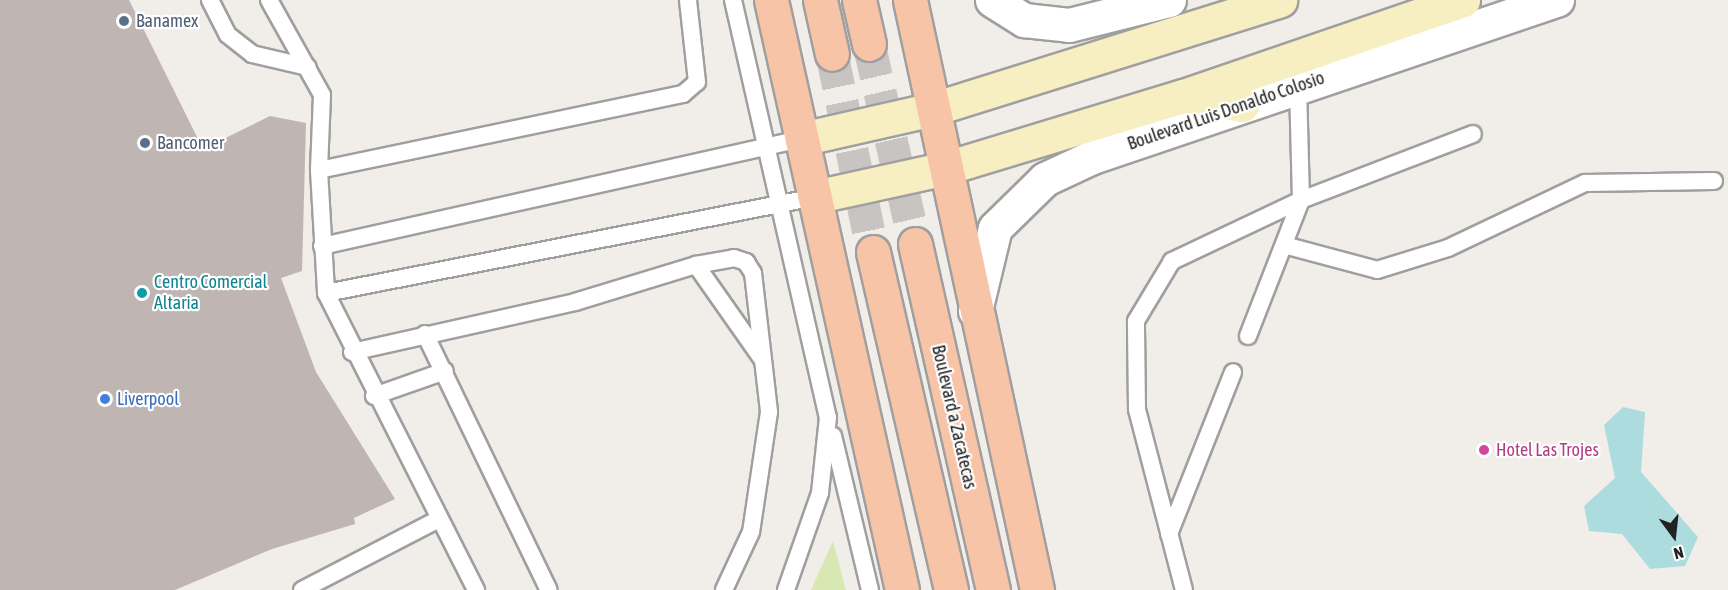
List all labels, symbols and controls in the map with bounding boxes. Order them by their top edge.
place label: Banamex [136,10,198,32]
marker: Banamex [117,14,131,28]
street label: Boulevard Luis Donaldo Colosio [1125,67,1327,155]
place label: Bancomer [157,132,224,154]
marker: Bancomer [138,136,152,150]
place label: Centro Comercial Altaria [154,272,267,314]
marker: Centro Comercial Altaria [135,286,149,300]
street label: Boulevard a Zacatecas [927,343,981,491]
place label: Liverpool [117,388,179,410]
marker: Liverpool [98,392,112,406]
place label: Hotel Las Trojes [1496,439,1599,461]
marker: Hotel Las Trojes [1477,443,1491,457]
north arrow [1644,506,1704,566]
text: N [1672,543,1686,563]

